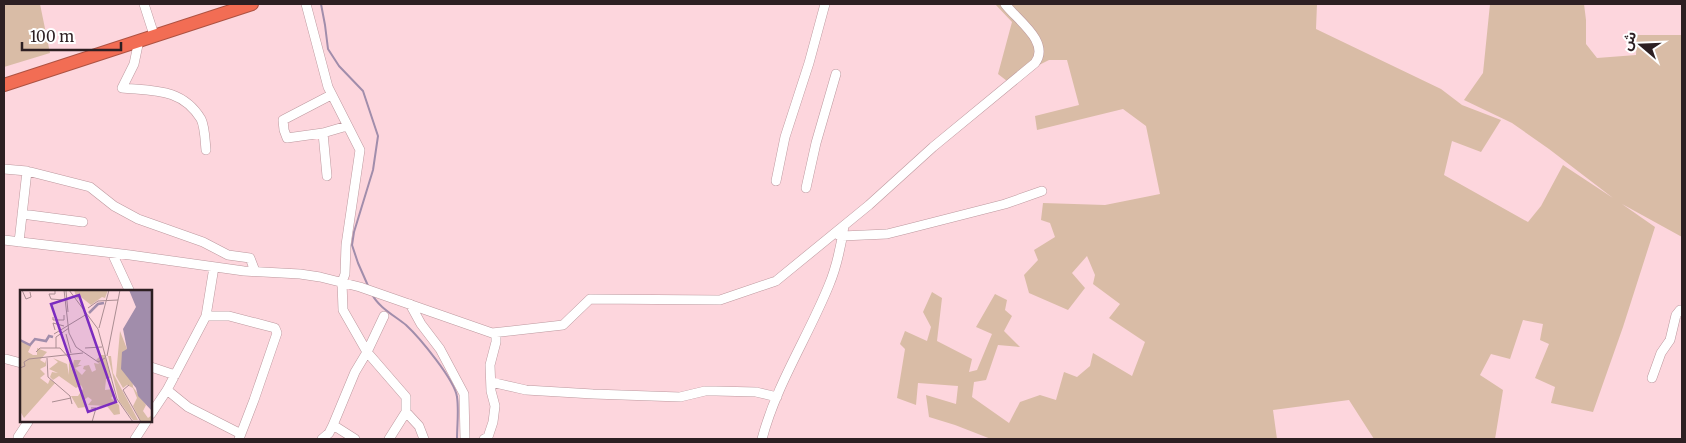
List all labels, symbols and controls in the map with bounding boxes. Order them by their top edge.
scale bar [22,20,121,52]
north arrow [1616,20,1666,70]
text: 100 m [30,27,74,46]
text: ش [1617,29,1640,53]
inset map [20,290,152,423]

